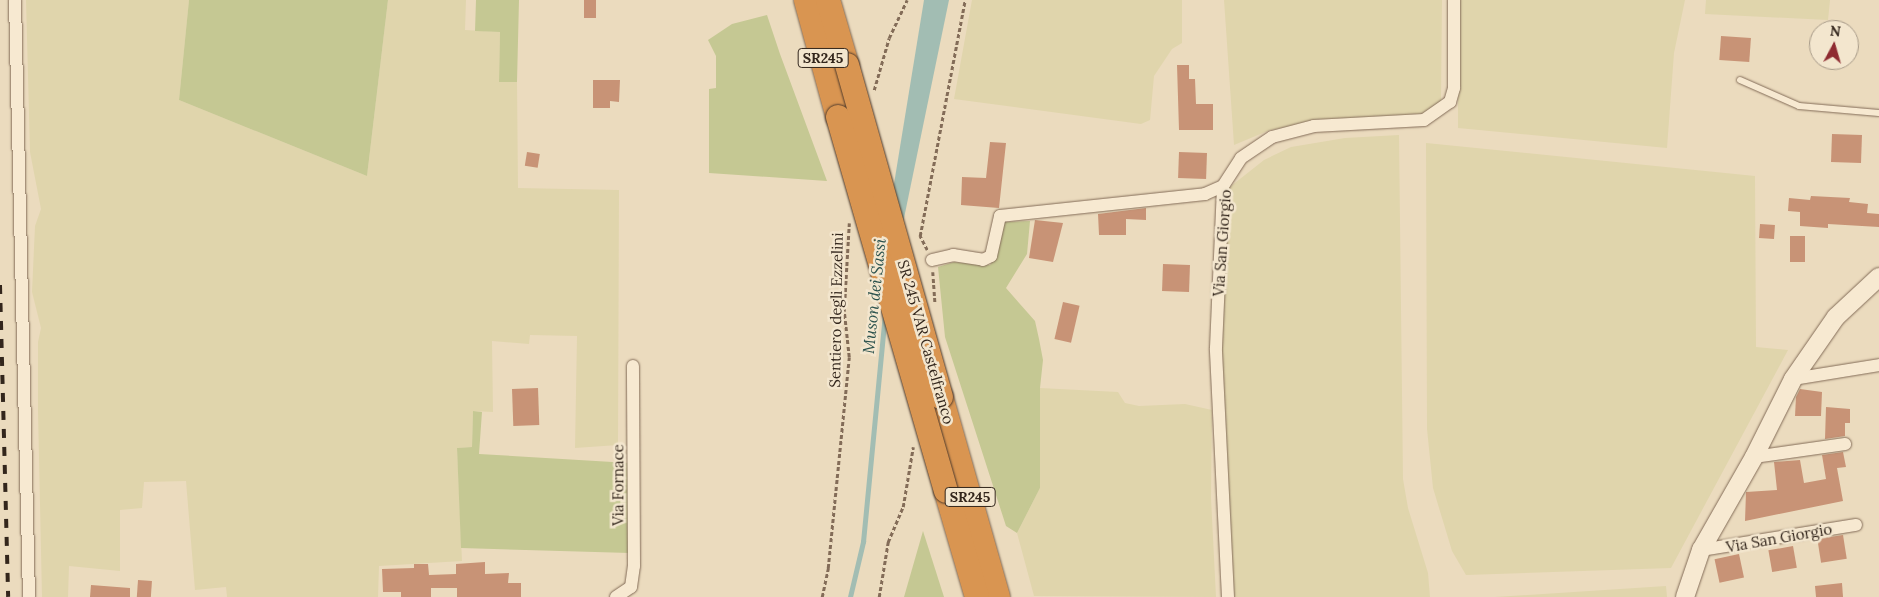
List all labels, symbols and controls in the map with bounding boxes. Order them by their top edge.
north arrow [1809,20,1859,70]
text: N [1829,22,1842,41]
road number: SR245 [797,46,849,70]
street label: Via San Giorgio [1209,189,1235,297]
street label: Sentiero degli Ezzelini [826,232,846,388]
water label: Muson dei Sassi [858,237,890,355]
street label: SR 245 VAR Castelfranco [894,258,958,426]
street label: Via Fornace [609,444,627,526]
road number: SR245 [944,486,996,508]
street label: Via San Giorgio [1725,520,1833,556]

